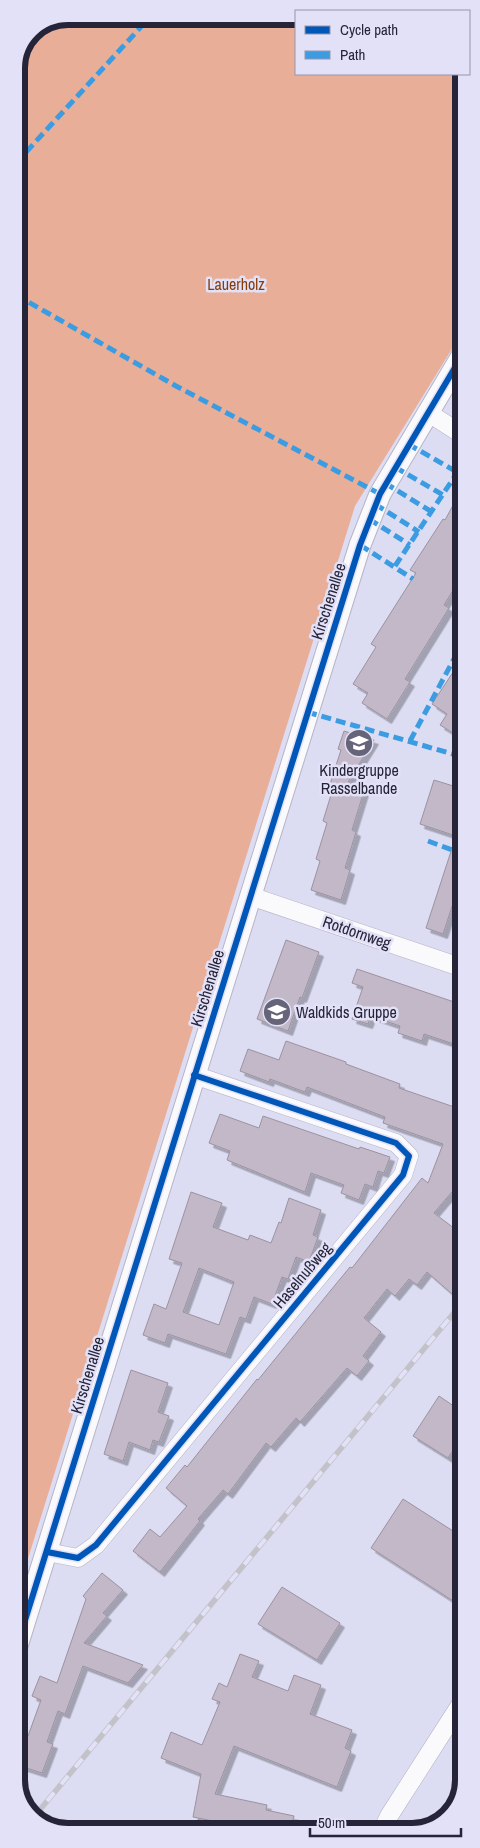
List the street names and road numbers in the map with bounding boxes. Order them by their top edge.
street label: Kirschenallee [305,560,351,642]
street label: Rotdornweg [320,910,395,954]
street label: Kirschenallee [185,947,229,1029]
street label: Haselnußweg [268,1237,337,1313]
street label: Kirschenallee [65,1334,109,1416]

